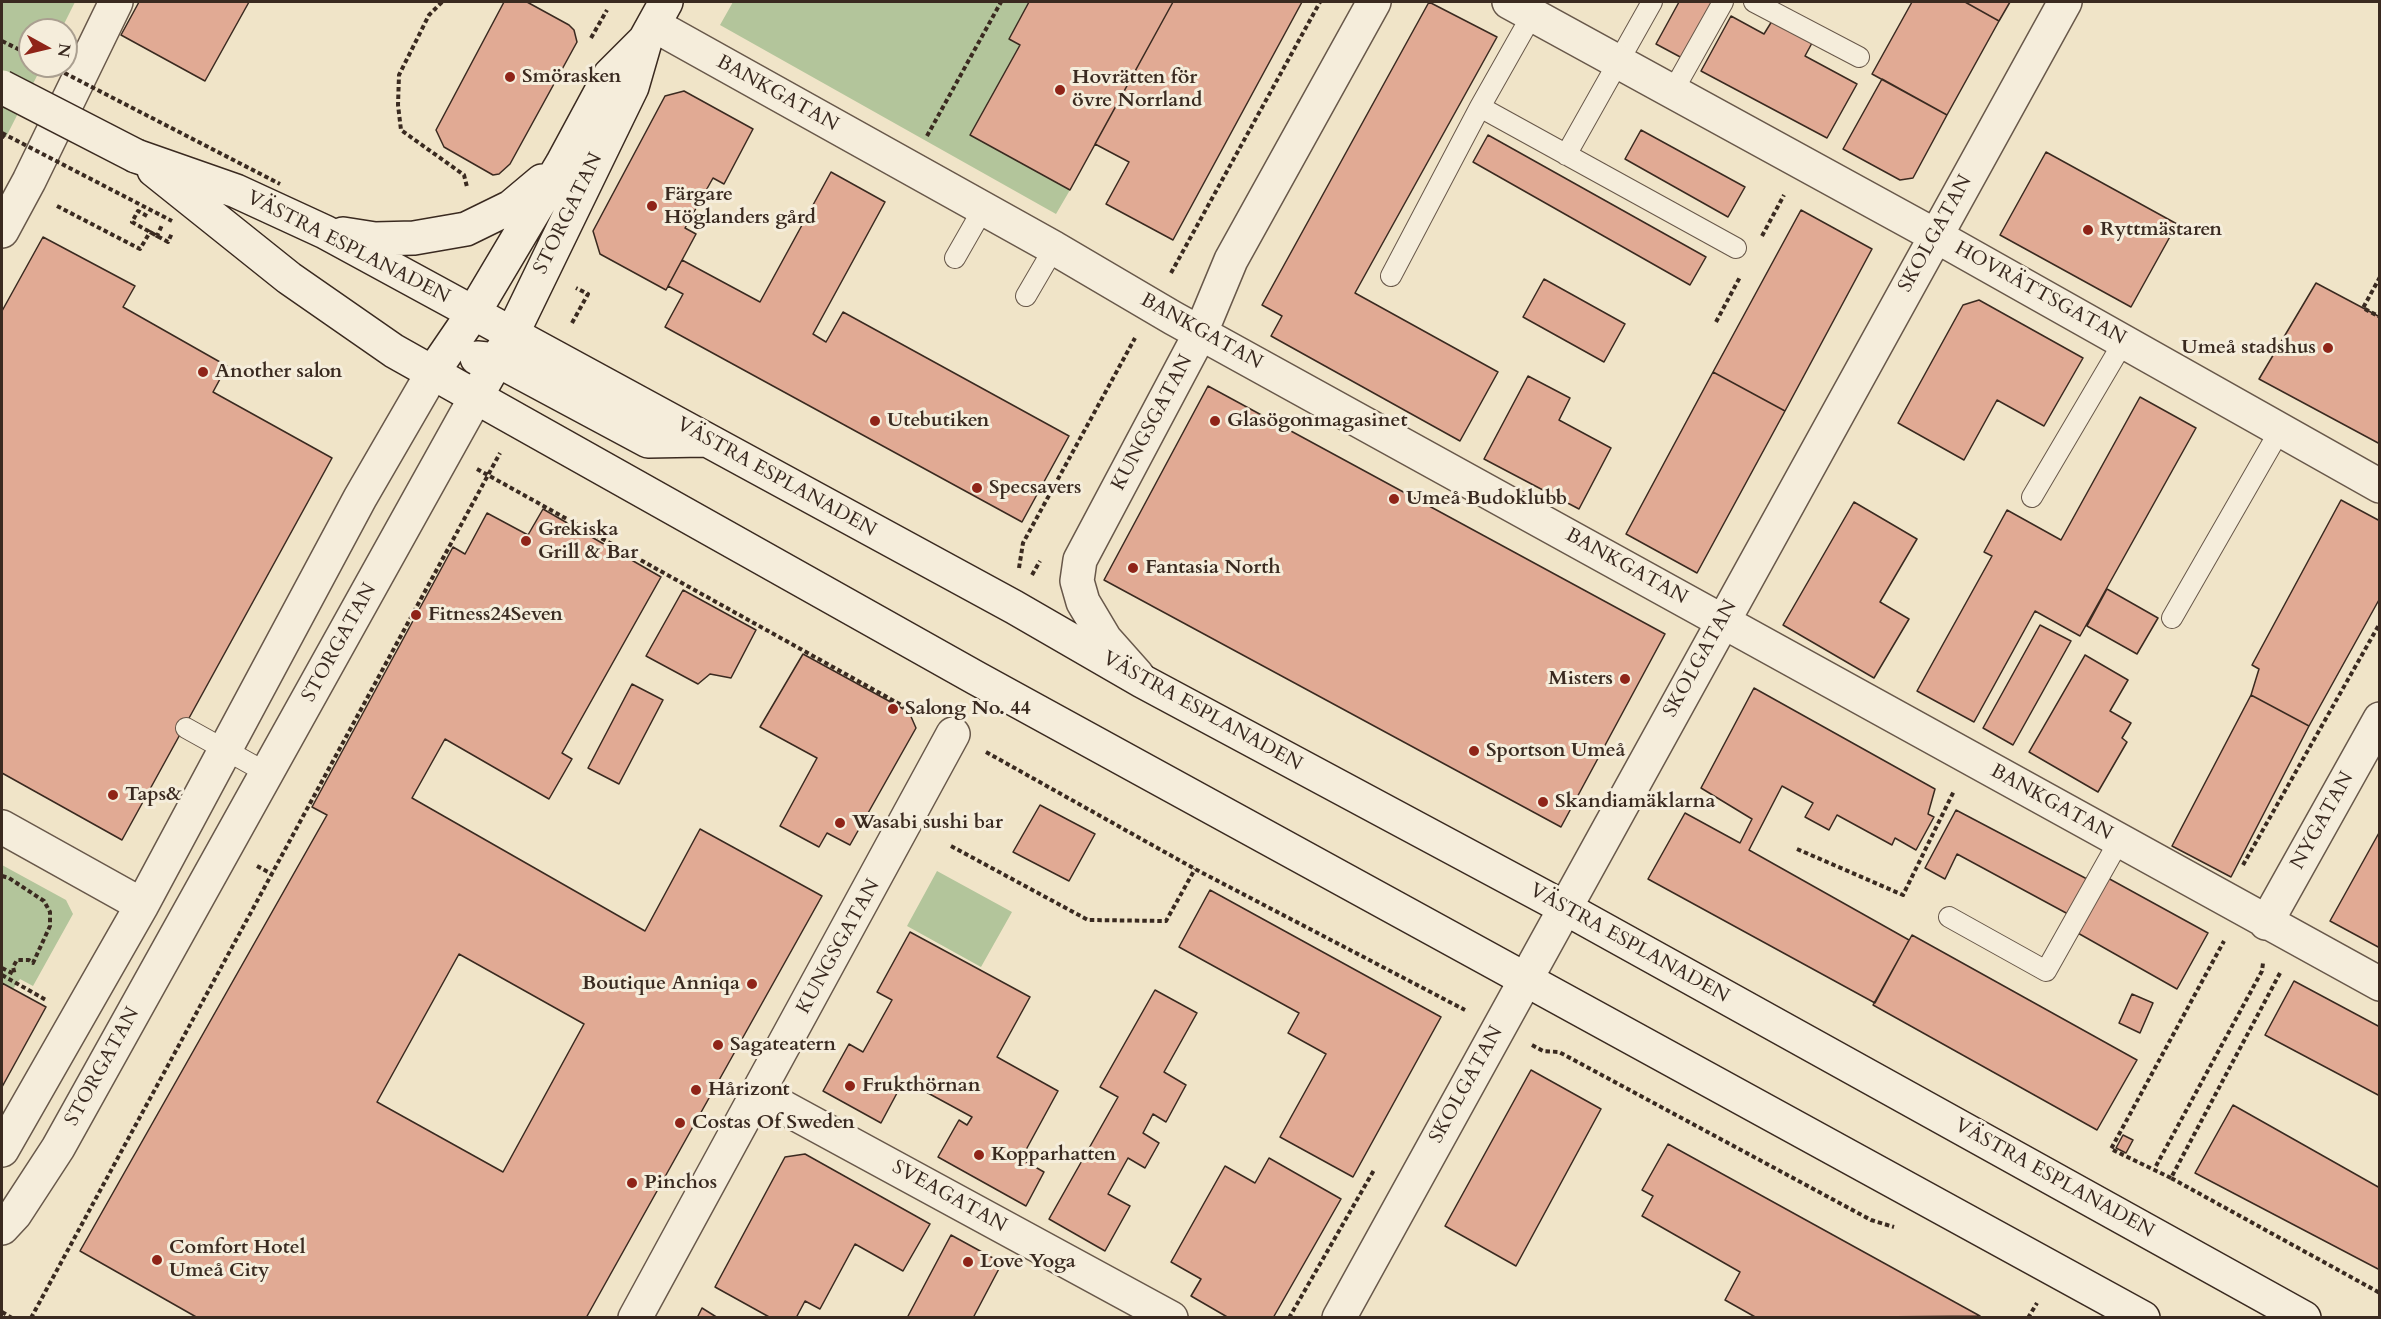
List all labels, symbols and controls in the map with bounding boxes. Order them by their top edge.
north arrow [18,18,78,78]
text: N [52,42,76,59]
street label: BANKGATAN [712,51,842,137]
place label: Smörasken [522,65,621,89]
place label: Hovrätten för övre Norrland [1072,66,1202,113]
marker: Smörasken [503,70,517,84]
marker: Hovrätten för övre Norrland [1053,83,1067,97]
street label: STORGATAN [529,149,609,279]
street label: SKOLGATAN [1894,171,1978,297]
place label: Färgare Höglanders gård [664,183,816,230]
street label: VÄSTRA ESPLANADEN [243,186,453,310]
marker: Färgare Höglanders gård [645,199,659,213]
place label: Ryttmästaren [2100,218,2222,242]
marker: Ryttmästaren [2081,223,2095,237]
street label: HOVRÄTTSGATAN [1950,237,2130,351]
street label: BANKGATAN [1136,289,1266,375]
place label: Umeå stadshus [2181,336,2316,360]
marker: Umeå stadshus [2321,341,2335,355]
street label: KUNGSGATAN [1107,351,1199,495]
place label: Another salon [215,360,342,384]
marker: Another salon [196,365,210,379]
place label: Utebutiken [887,409,989,433]
place label: Glasögonmagasinet [1227,409,1407,433]
street label: VÄSTRA ESPLANADEN [672,413,880,543]
marker: Utebutiken [868,414,882,428]
marker: Glasögonmagasinet [1208,414,1222,428]
place label: Specsavers [989,476,1081,500]
marker: Specsavers [970,481,984,495]
place label: Umeå Budoklubb [1406,487,1567,511]
marker: Umeå Budoklubb [1387,492,1401,506]
place label: Grekiska Grill & Bar [538,518,638,565]
street label: BANKGATAN [1561,524,1691,610]
marker: Grekiska Grill & Bar [519,534,533,548]
place label: Fantasia North [1145,556,1281,580]
marker: Fantasia North [1126,561,1140,575]
street label: STORGATAN [298,580,382,706]
street label: SKOLGATAN [1659,596,1743,722]
place label: Fitness24Seven [428,603,563,627]
marker: Fitness24Seven [409,608,423,622]
street label: VÄSTRA ESPLANADEN [1098,647,1306,777]
place label: Misters [1548,667,1613,691]
marker: Misters [1618,672,1632,686]
place label: Salong No. 44 [905,697,1031,721]
marker: Salong No. 44 [886,702,900,716]
place label: Sportson Umeå [1486,739,1626,763]
marker: Sportson Umeå [1467,744,1481,758]
street label: BANKGATAN [1986,760,2116,846]
street label: NYGATAN [2286,768,2360,874]
place label: Taps& [125,783,182,807]
marker: Taps& [106,788,120,802]
place label: Skandiamäklarna [1555,790,1715,814]
marker: Skandiamäklarna [1536,795,1550,809]
place label: Wasabi sushi bar [852,811,1003,835]
marker: Wasabi sushi bar [833,816,847,830]
street label: KUNGSGATAN [792,876,886,1018]
street label: VÄSTRA ESPLANADEN [1525,879,1733,1009]
place label: Boutique Anniqa [582,972,740,996]
marker: Boutique Anniqa [745,977,759,991]
street label: STORGATAN [61,1004,145,1130]
street label: SKOLGATAN [1425,1022,1509,1148]
place label: Sagateatern [730,1033,836,1057]
marker: Sagateatern [711,1038,725,1052]
place label: Frukthörnan [862,1074,981,1098]
place label: Hårizont [708,1078,790,1102]
marker: Frukthörnan [843,1079,857,1093]
marker: Hårizont [689,1083,703,1097]
place label: Costas Of Sweden [692,1111,855,1135]
street label: VÄSTRA ESPLANADEN [1950,1114,2158,1244]
marker: Costas Of Sweden [673,1116,687,1130]
place label: Kopparhatten [991,1143,1116,1167]
marker: Kopparhatten [972,1148,986,1162]
street label: SVEAGATAN [888,1156,1010,1238]
place label: Pinchos [644,1171,717,1195]
marker: Pinchos [625,1176,639,1190]
place label: Comfort Hotel Umeå City [169,1236,305,1283]
place label: Love Yoga [980,1250,1076,1274]
marker: Comfort Hotel Umeå City [150,1253,164,1267]
marker: Love Yoga [961,1255,975,1269]

